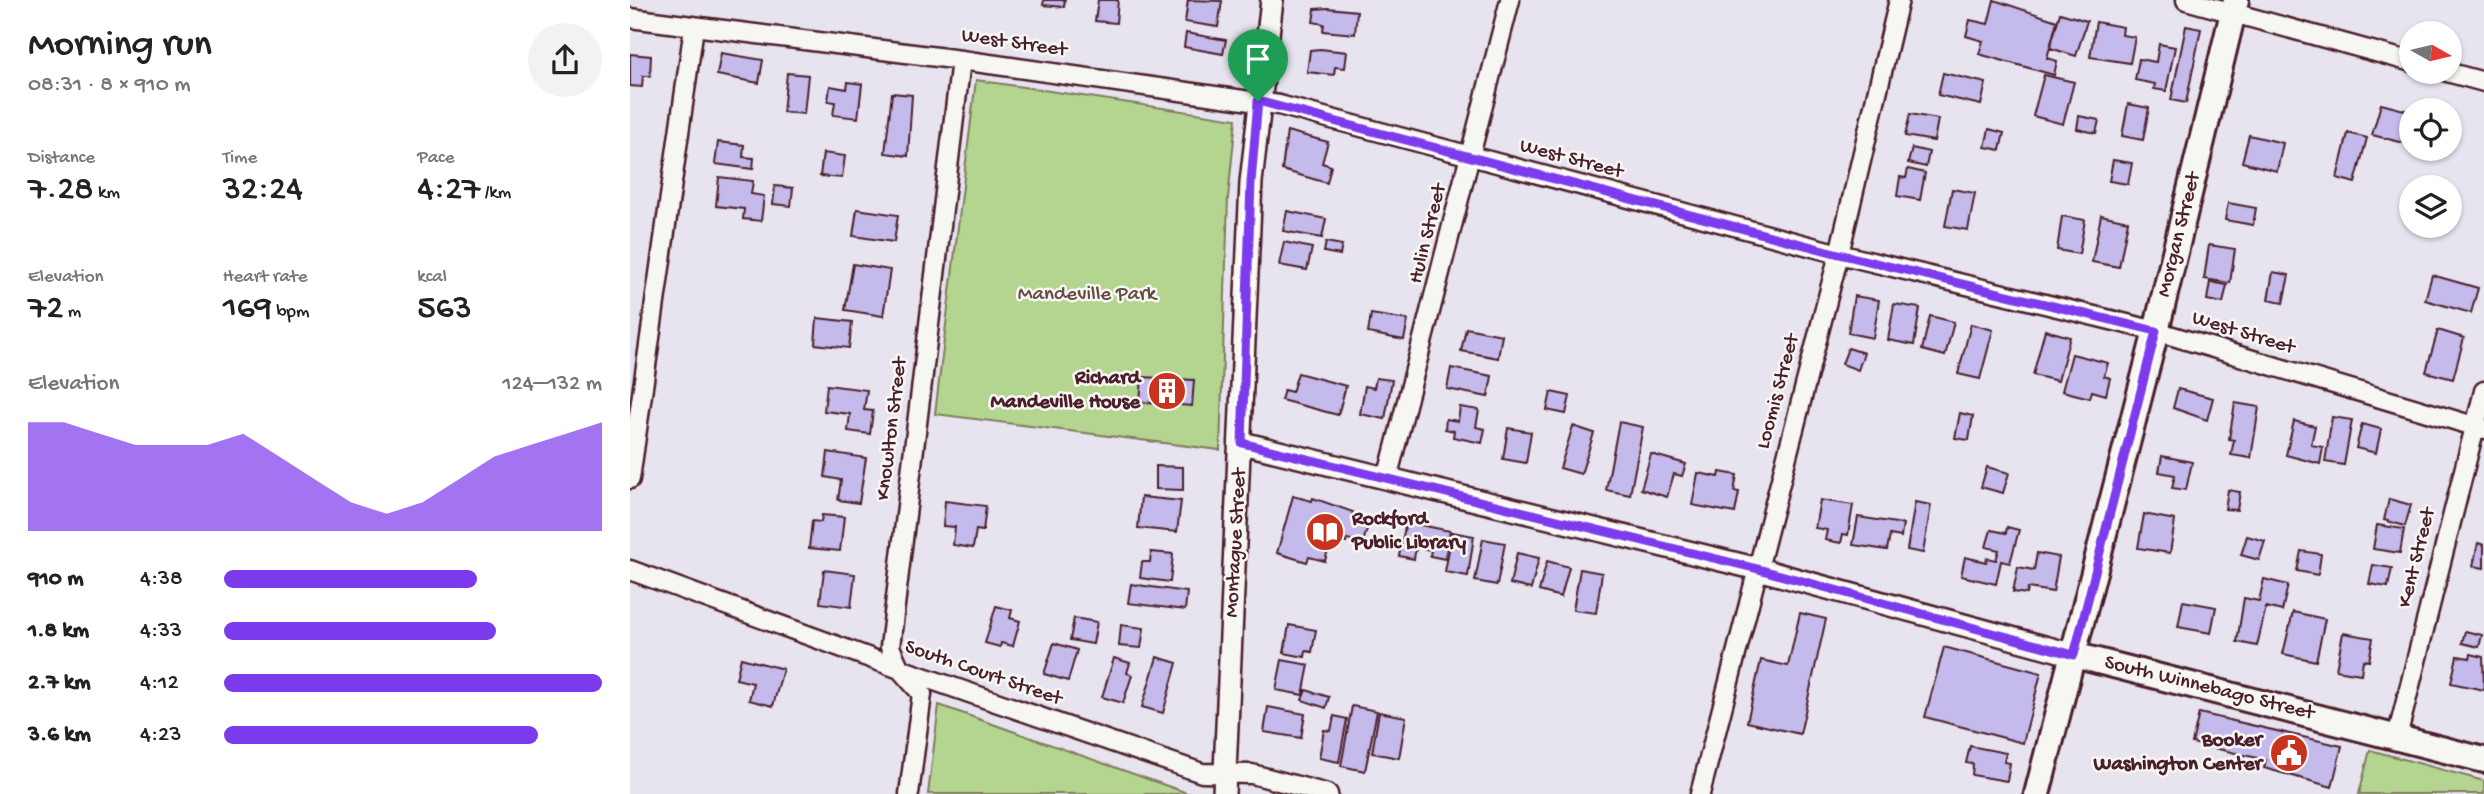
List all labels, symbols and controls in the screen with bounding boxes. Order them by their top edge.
north arrow [2399,21,2462,84]
map controls [2399,21,2462,238]
button: share [528,23,602,97]
text: Morning run [28,24,212,68]
street label: West Street [960,24,1071,64]
pin [1228,29,1288,101]
icon: arrive [1239,40,1277,78]
text: 08:31 · 8 × 910 m [28,72,190,99]
button: locate [2399,98,2462,161]
street label: West Street [1517,134,1628,186]
text: Distance [28,147,95,170]
text: Time [223,147,257,170]
text: Pace [417,147,455,170]
street label: Morgan Street [2152,168,2208,300]
text: 7.28 [28,170,94,211]
text: 32:24 [223,170,303,211]
text: 4:27 [417,170,480,211]
button: layers [2399,175,2462,238]
street label: Hulin Street [1405,179,1454,286]
text: km [94,182,120,205]
text: /km [480,182,511,205]
text: Elevation [28,266,104,289]
text: Heart rate [223,266,308,289]
text: kcal [417,266,447,289]
park label: Mandeville Park [1018,283,1159,308]
text: 72 [28,289,63,330]
text: 169 [223,289,272,330]
text: 563 [417,289,472,330]
text: m [63,301,81,324]
text: bpm [272,301,309,324]
street label: West Street [2189,307,2300,362]
street label: Loomis Street [1752,330,1807,452]
street label: Knowlton Street [872,354,914,502]
place label: Richard Mandeville House [990,367,1143,416]
building icon: Richard Mandeville House [1146,370,1188,412]
text: Elevation [28,371,119,398]
text: 124–132 m [502,371,602,398]
street label: Montague Street [1221,465,1254,618]
street label: Kent Street [2394,503,2443,610]
place label: Rockford Public Library [1351,508,1467,557]
library icon: Rockford Public Library [1304,511,1346,553]
text: 910 m [28,566,84,593]
text: 4:38 [140,566,183,593]
text: 1.8 km [28,618,89,645]
text: 4:33 [140,618,182,645]
street label: South Court Street [901,635,1067,713]
street label: South Winnebago Street [2102,651,2319,728]
text: 2.7 km [28,670,91,697]
text: 4:12 [140,670,179,697]
text: 3.6 km [28,722,91,749]
text: 4:23 [140,722,181,749]
place label: Booker Washington Center [2093,729,2265,778]
public building icon: Booker Washington Center [2268,732,2310,774]

